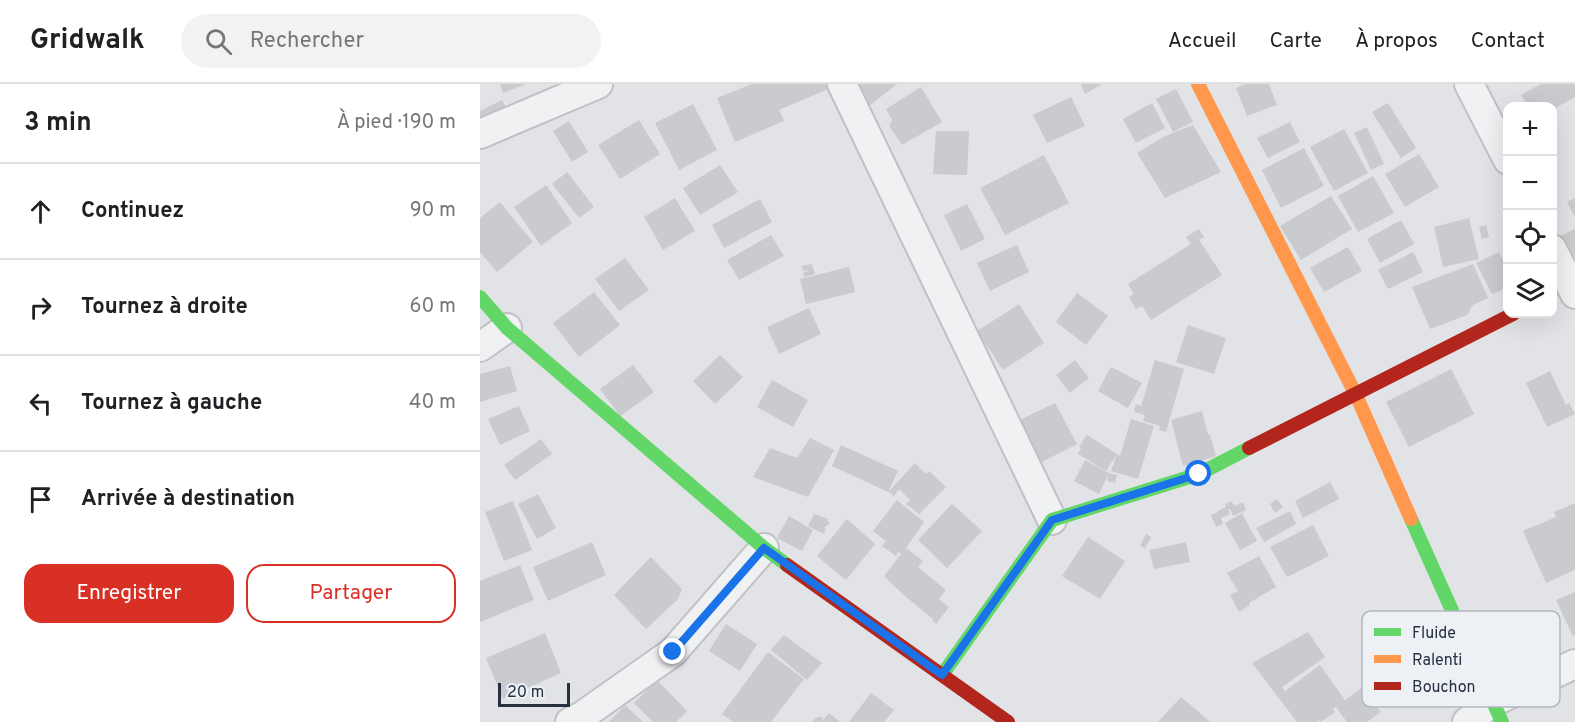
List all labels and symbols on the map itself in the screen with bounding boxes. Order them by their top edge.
route start [1185,460,1211,486]
legend [1362,611,1560,707]
text: Fluide [1412,624,1456,644]
route end [659,638,685,664]
text: Ralenti [1412,651,1462,671]
text: Bouchon [1412,678,1476,698]
scale bar [498,680,570,708]

